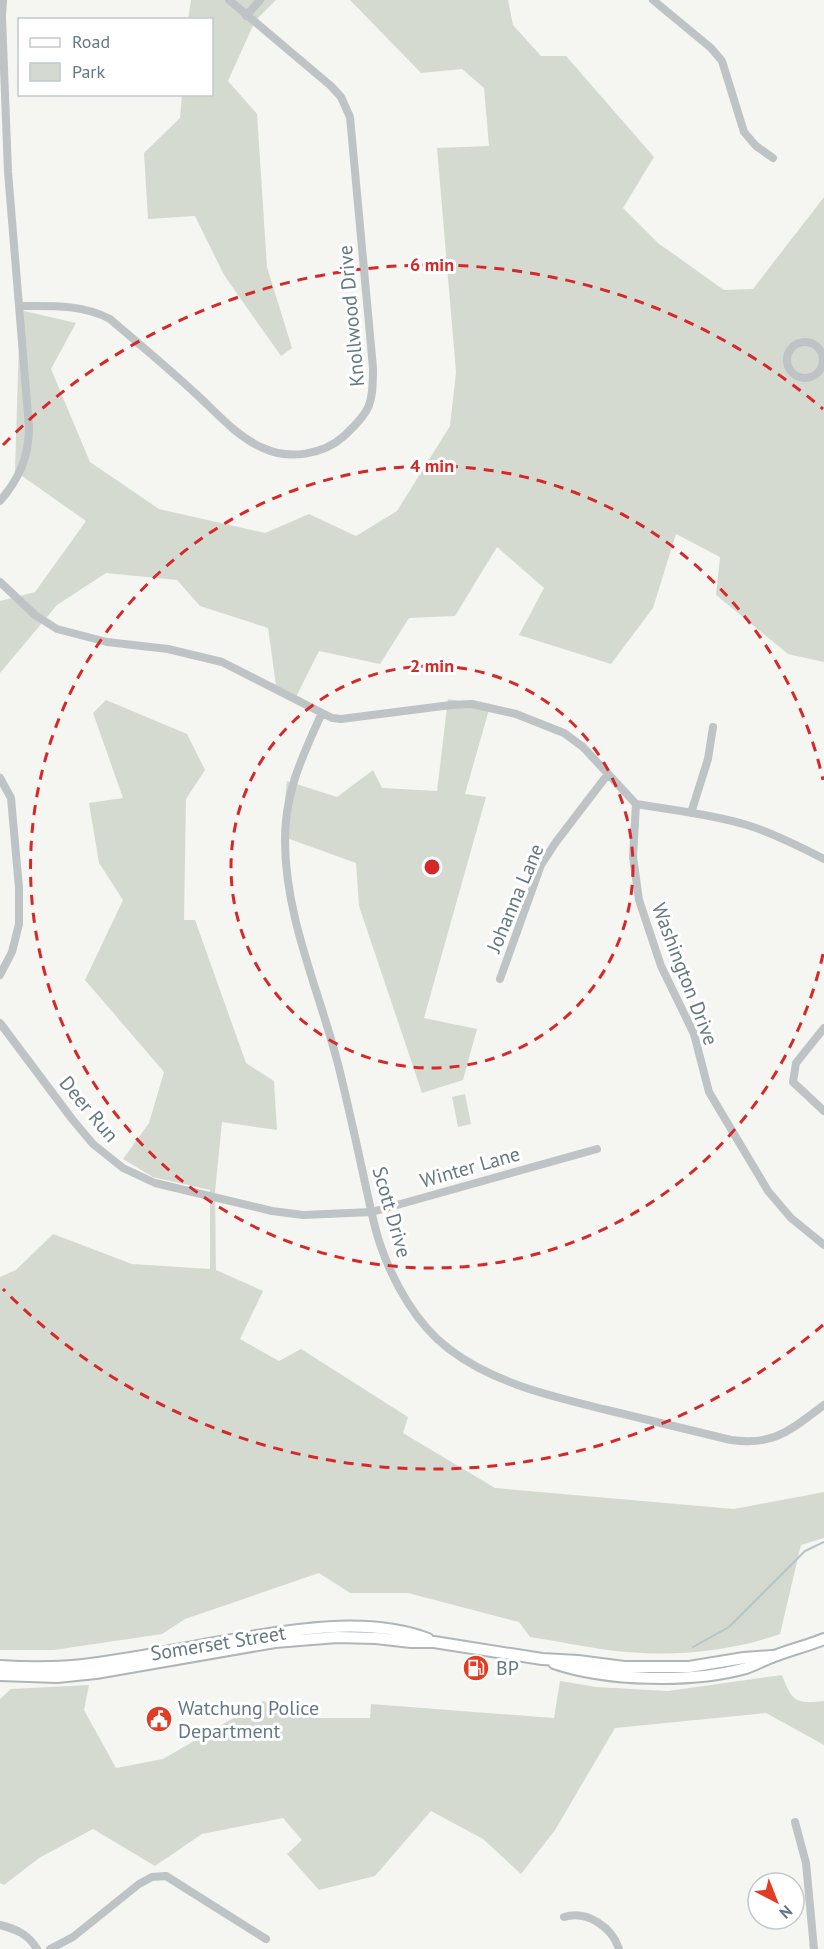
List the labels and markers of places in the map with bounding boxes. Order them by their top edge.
centre of rings [422,857,442,877]
fuel station icon: BP [461,1653,491,1683]
place label: BP [496,1655,519,1681]
place label: Watchung Police Department [178,1695,319,1744]
public building icon: Watchung Police Department [144,1704,174,1734]

